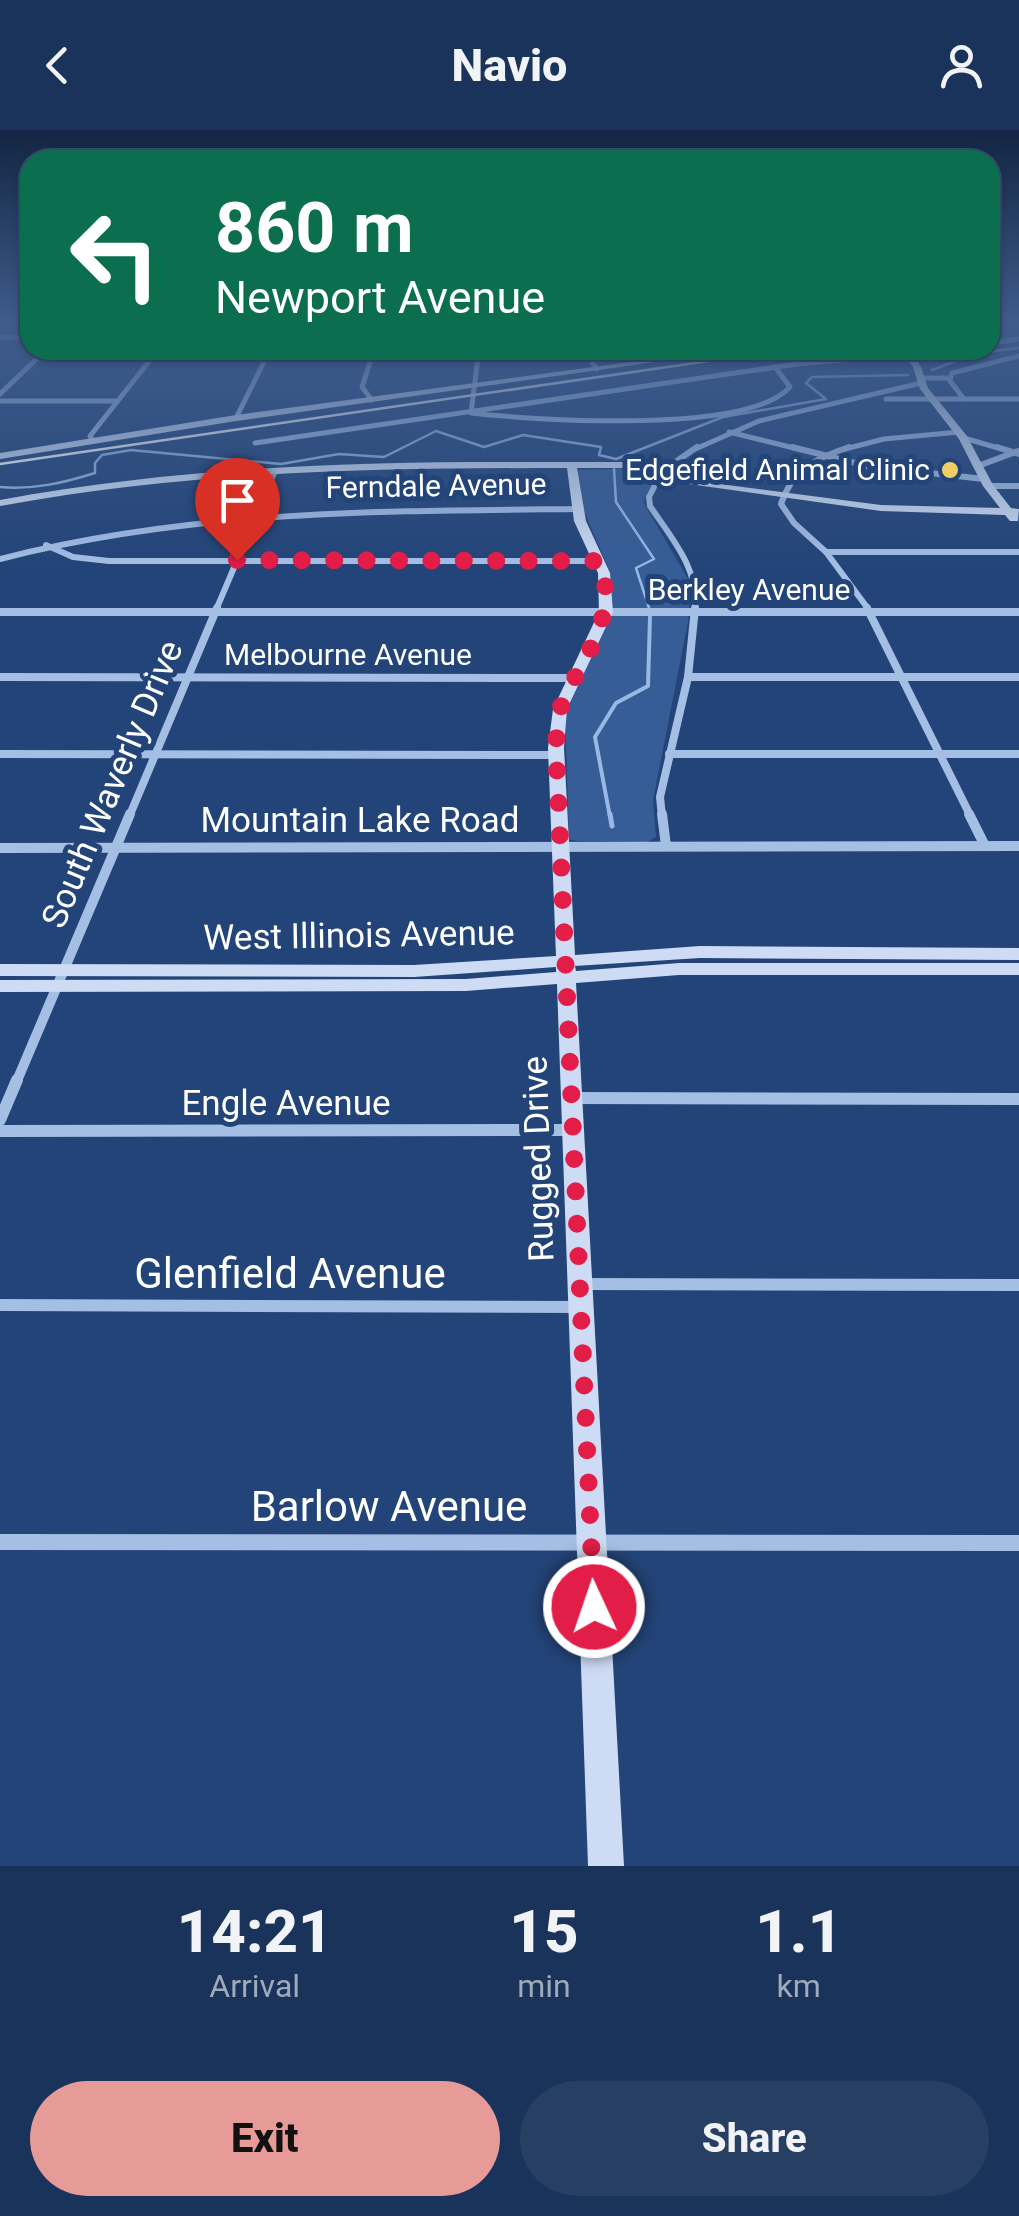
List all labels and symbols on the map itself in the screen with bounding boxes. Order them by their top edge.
place label: Edgefield Animal Clinic [625,452,930,487]
pin [195,458,280,561]
marker: Edgefield Animal Clinic [939,459,961,481]
street label: Ferndale Avenue [325,466,547,505]
street label: Berkley Avenue [648,572,850,607]
street label: South Waverly Drive [33,634,192,934]
street label: Melbourne Avenue [224,637,472,672]
street label: Mountain Lake Road [201,800,519,841]
street label: West Illinois Avenue [203,912,515,959]
street label: Rugged Drive [514,1055,563,1263]
street label: Engle Avenue [181,1083,391,1124]
street label: Glenfield Avenue [134,1249,446,1298]
street label: Barlow Avenue [251,1482,527,1531]
position arrow [542,1555,646,1659]

